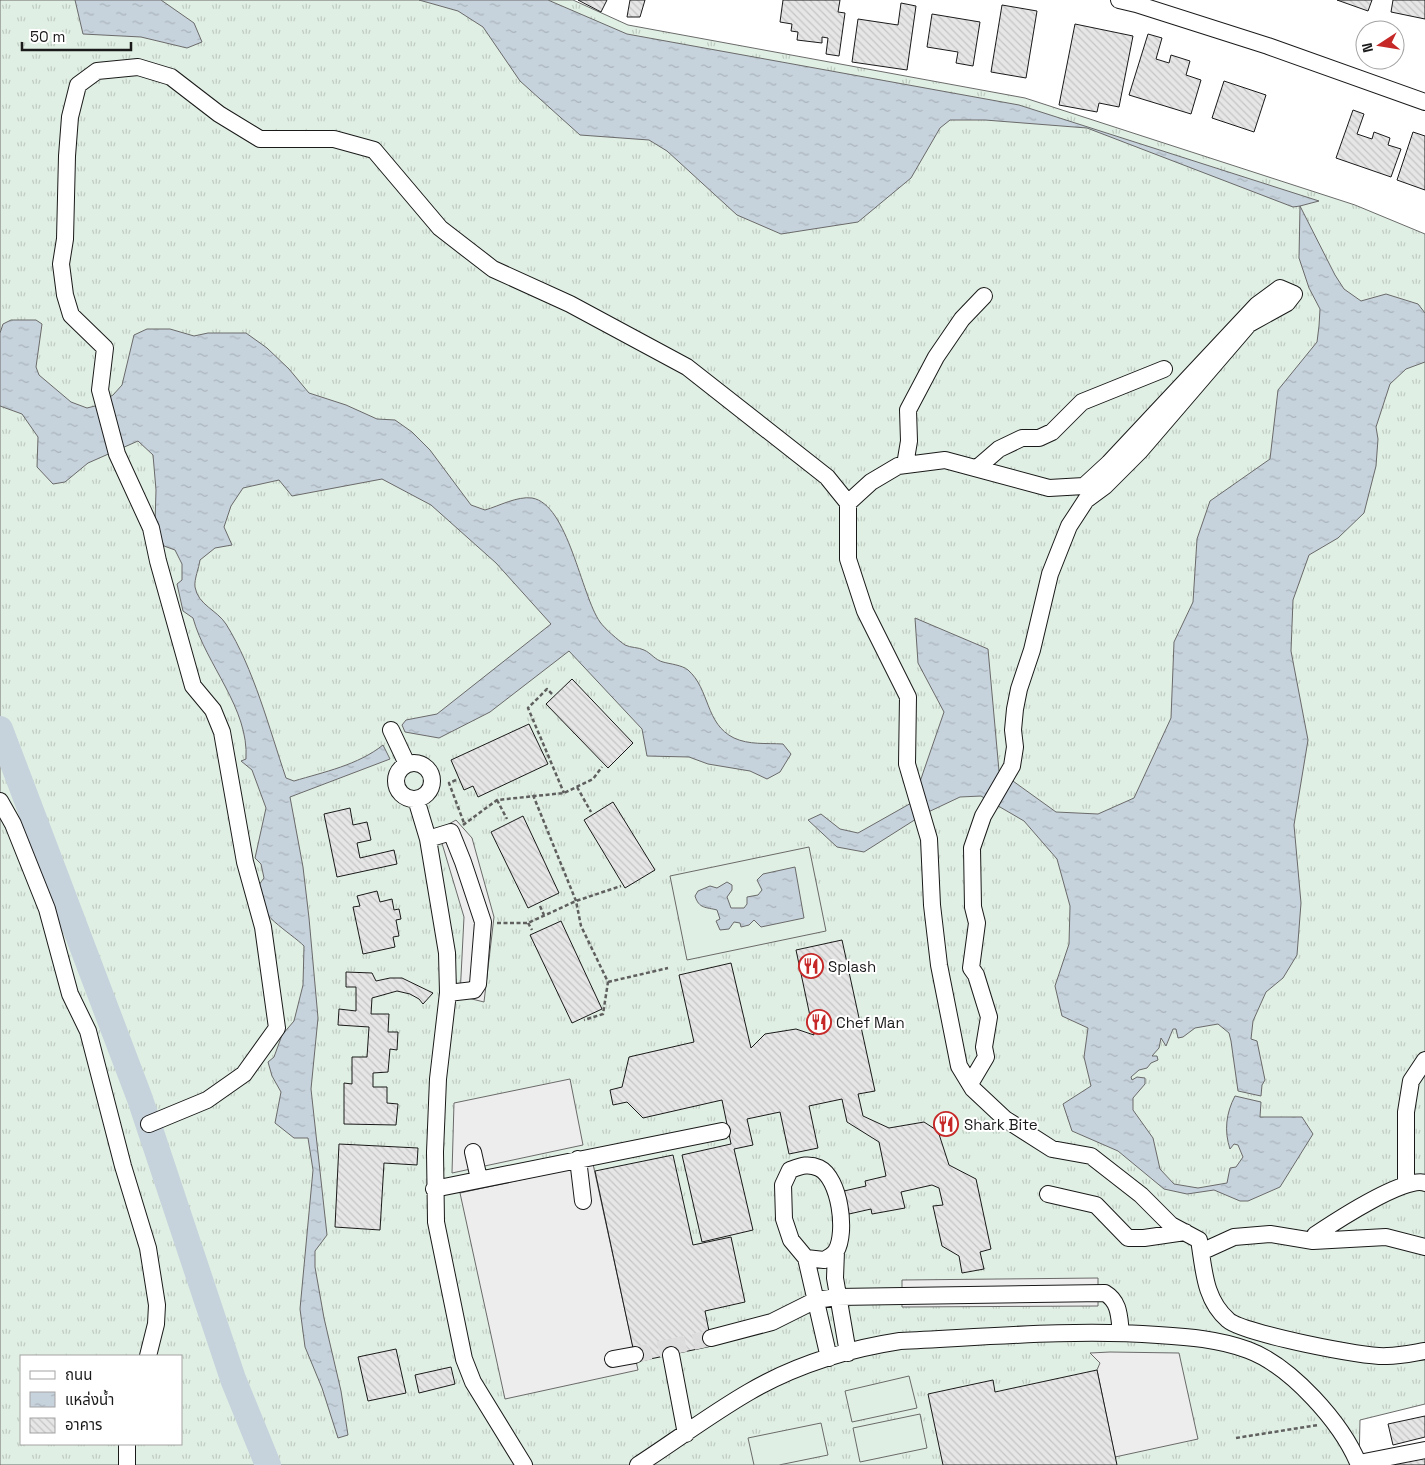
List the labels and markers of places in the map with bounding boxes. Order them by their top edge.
restaurant icon: Splash [798,953,824,979]
place label: Splash [828,957,876,976]
restaurant icon: Chef Man [806,1009,832,1035]
place label: Chef Man [836,1013,905,1032]
restaurant icon: Shark Bite [933,1111,959,1137]
place label: Shark Bite [964,1115,1038,1134]

